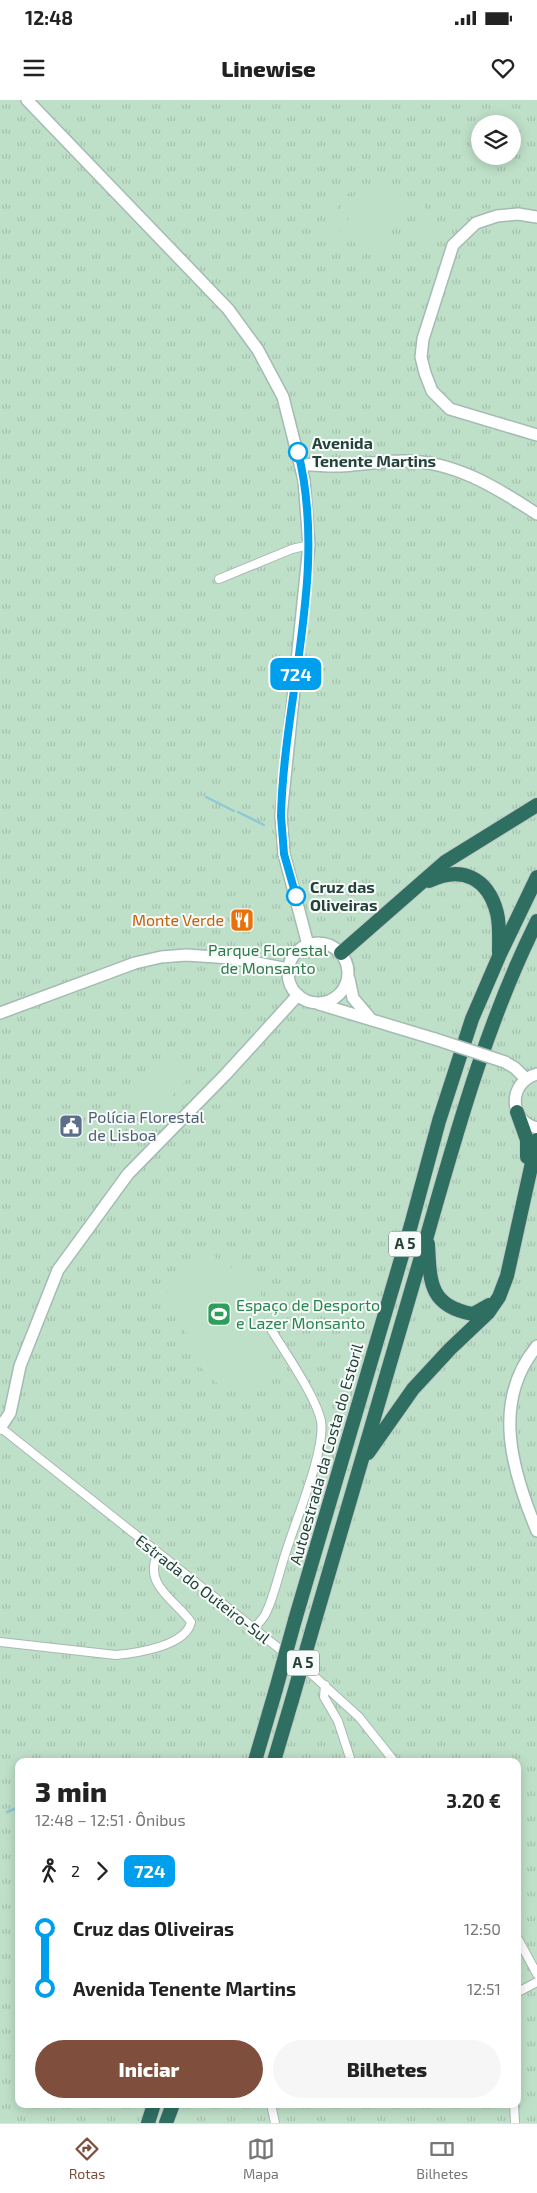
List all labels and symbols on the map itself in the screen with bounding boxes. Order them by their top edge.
place label: Avenida Tenente Martins [312,433,436,470]
marker: Avenida Tenente Martins [288,442,308,462]
line badge: 724 [267,658,325,690]
place label: Cruz das Oliveiras [310,877,377,914]
marker: Cruz das Oliveiras [286,886,306,906]
restaurant icon: Monte Verde [229,907,255,933]
place label: Monte Verde [132,910,224,929]
park label: Parque Florestal de Monsanto [208,940,328,977]
place label: Polícia Florestal de Lisboa [88,1107,205,1144]
public building icon: Polícia Florestal de Lisboa [58,1113,84,1139]
road number: A 5 [389,1232,421,1256]
place label: Espaço de Desporto e Lazer Monsanto [236,1295,380,1332]
sports icon: Espaço de Desporto e Lazer Monsanto [206,1301,232,1327]
street label: Autoestrada da Costa do Estoril [285,1341,366,1567]
street label: Estrada do Outeiro-Sul [132,1530,274,1647]
road number: A 5 [287,1650,319,1676]

